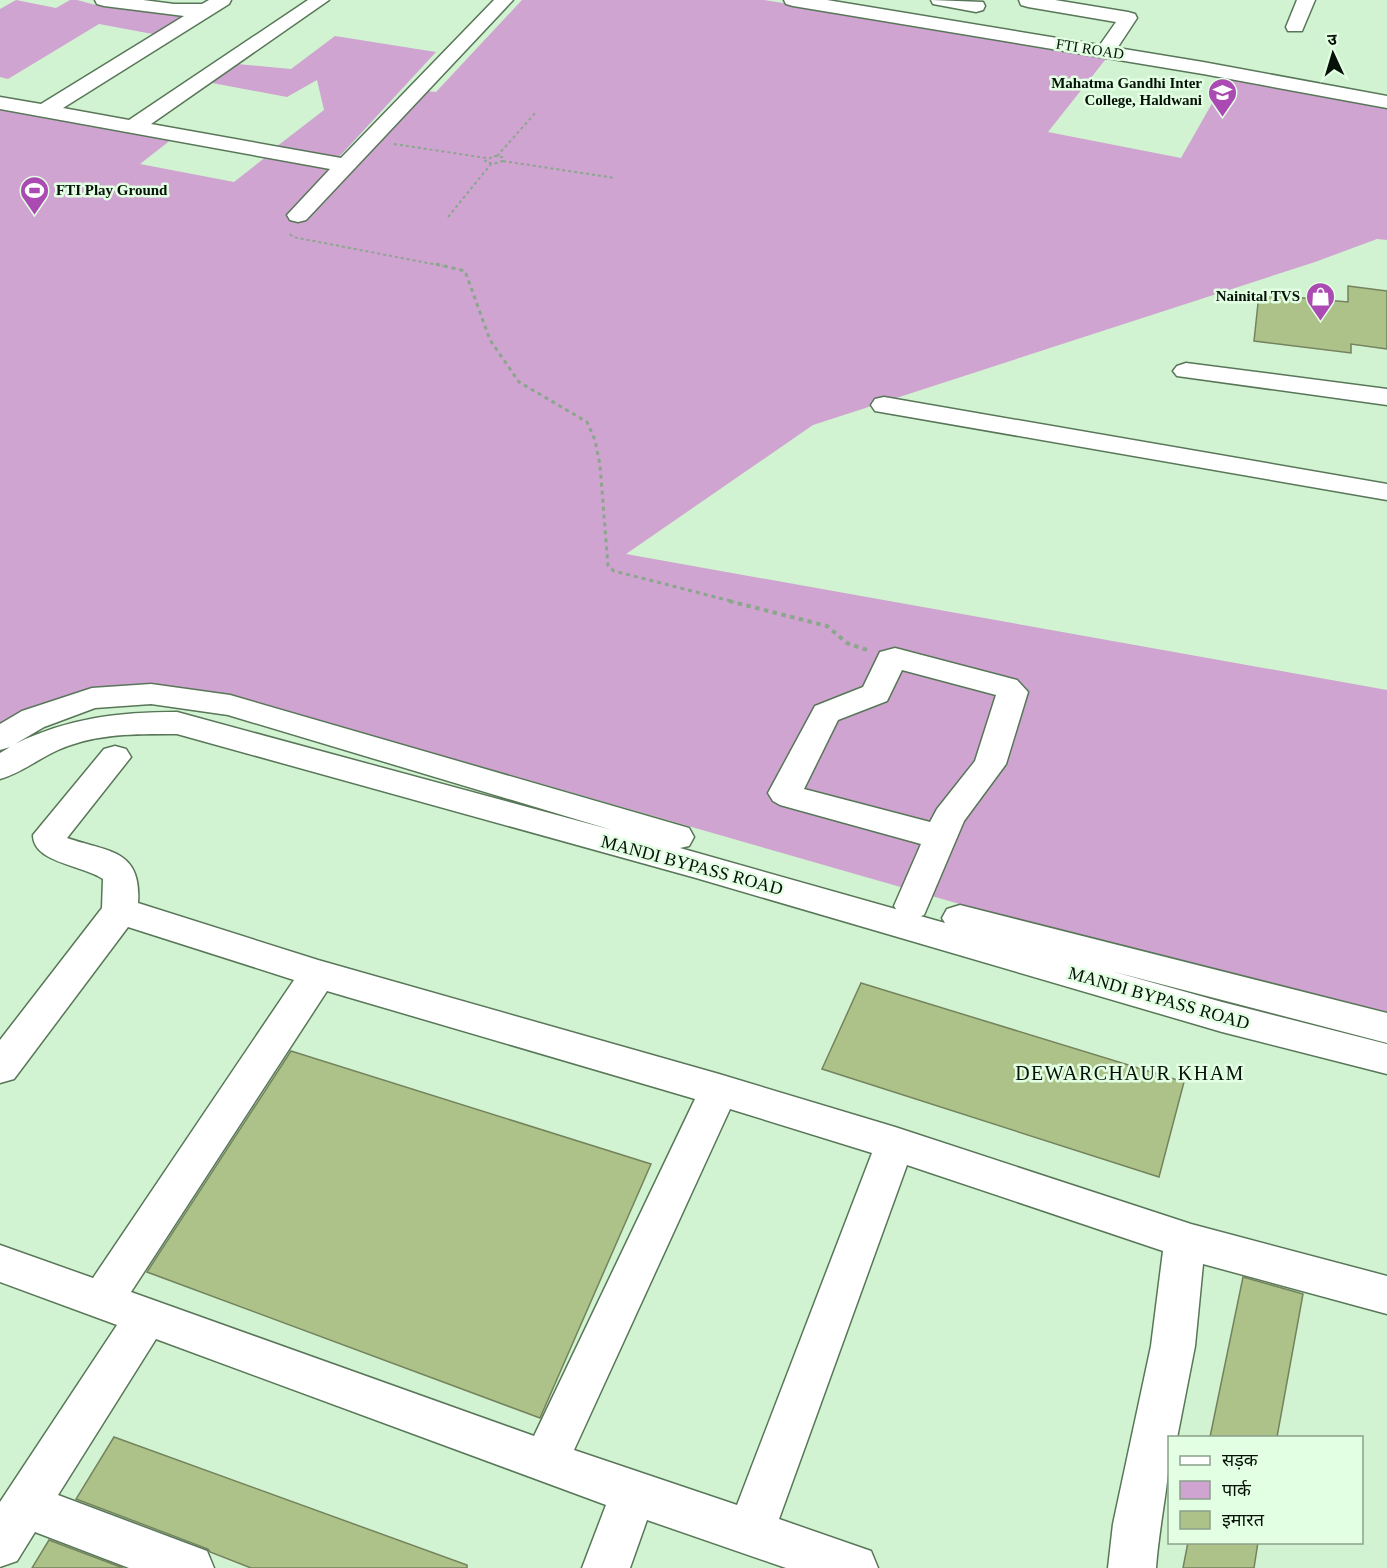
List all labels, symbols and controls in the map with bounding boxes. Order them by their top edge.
north arrow [1303,24,1363,84]
text: उ [1327,31,1338,48]
street label: FTI ROAD [1055,36,1125,62]
place label: Mahatma Gandhi Inter College, Haldwani [1051,75,1202,108]
school or university icon: Mahatma Gandhi Inter College, Haldwani [1207,76,1239,118]
sports icon: FTI Play Ground [19,174,51,216]
place label: FTI Play Ground [56,182,168,198]
shop icon: Nainital TVS [1305,280,1337,322]
place label: Nainital TVS [1216,288,1300,304]
street label: MANDI BYPASS ROAD [599,831,785,899]
street label: MANDI BYPASS ROAD [1066,963,1252,1033]
district label: DEWARCHAUR KHAM [1015,1062,1245,1084]
legend [1168,1436,1363,1544]
text: सड़क [1222,1450,1259,1470]
text: पार्क [1222,1479,1252,1500]
text: इमारत [1222,1510,1265,1530]

